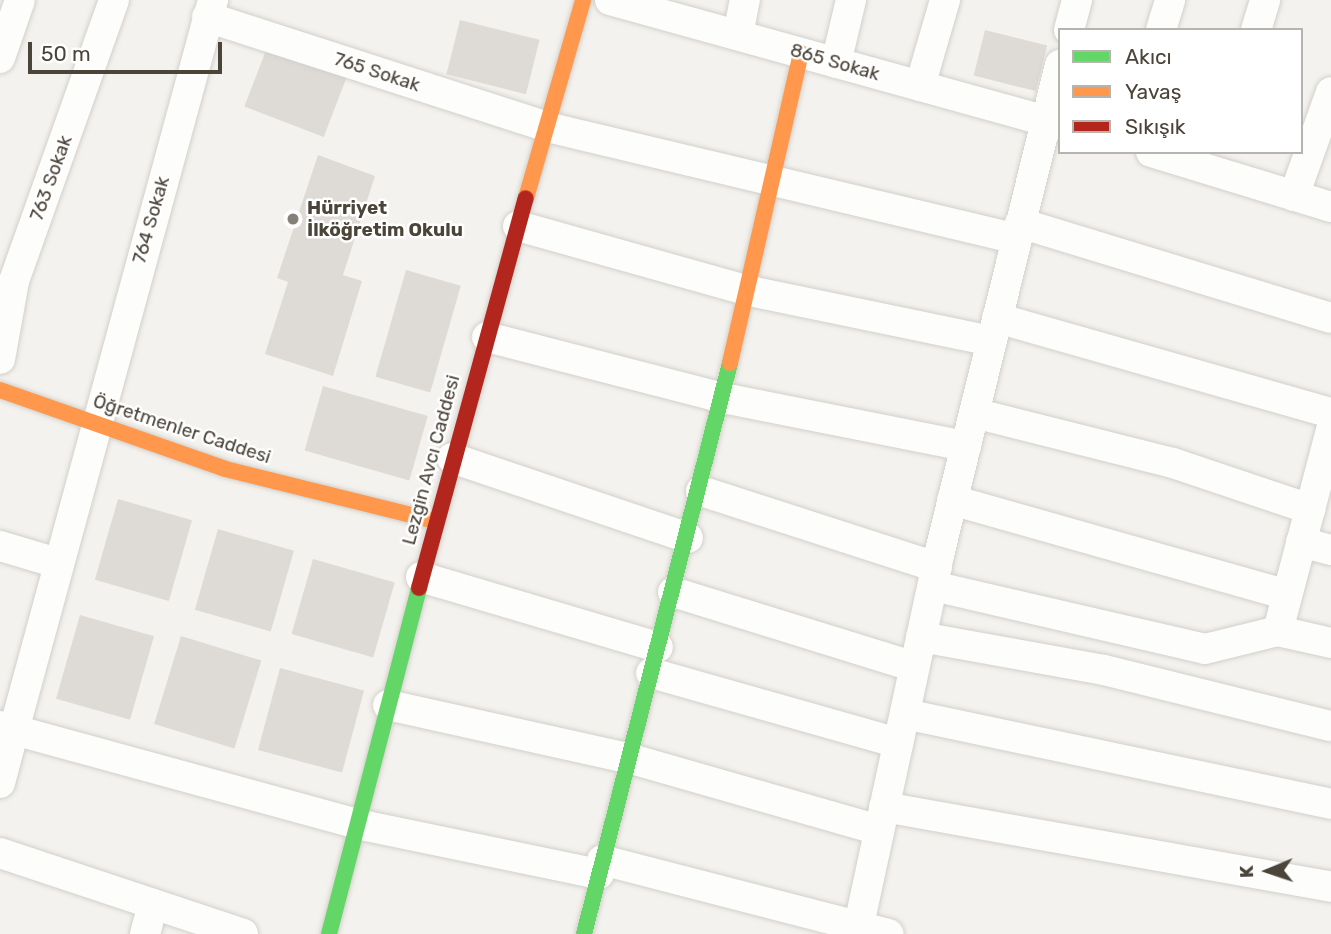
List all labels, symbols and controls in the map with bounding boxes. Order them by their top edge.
scale bar [32,28,226,72]
legend [1058,28,1303,154]
street label: 865 Sokak [788,38,882,86]
text: 50 m [41,41,91,66]
text: Akıcı [1125,44,1172,69]
street label: 765 Sokak [331,47,423,97]
text: Yavaş [1125,79,1181,104]
text: Sıkışık [1125,114,1186,139]
street label: 763 Sokak [25,132,77,224]
street label: 764 Sokak [128,174,174,266]
place label: Hürriyet İlköğretim Okulu [307,197,463,241]
marker: Hürriyet İlköğretim Okulu [285,211,301,227]
street label: Lezgin Avcı Caddesi [397,372,465,548]
street label: Öğretmenler Caddesi [90,389,274,469]
north arrow [1233,836,1303,906]
text: K [1235,865,1258,878]

